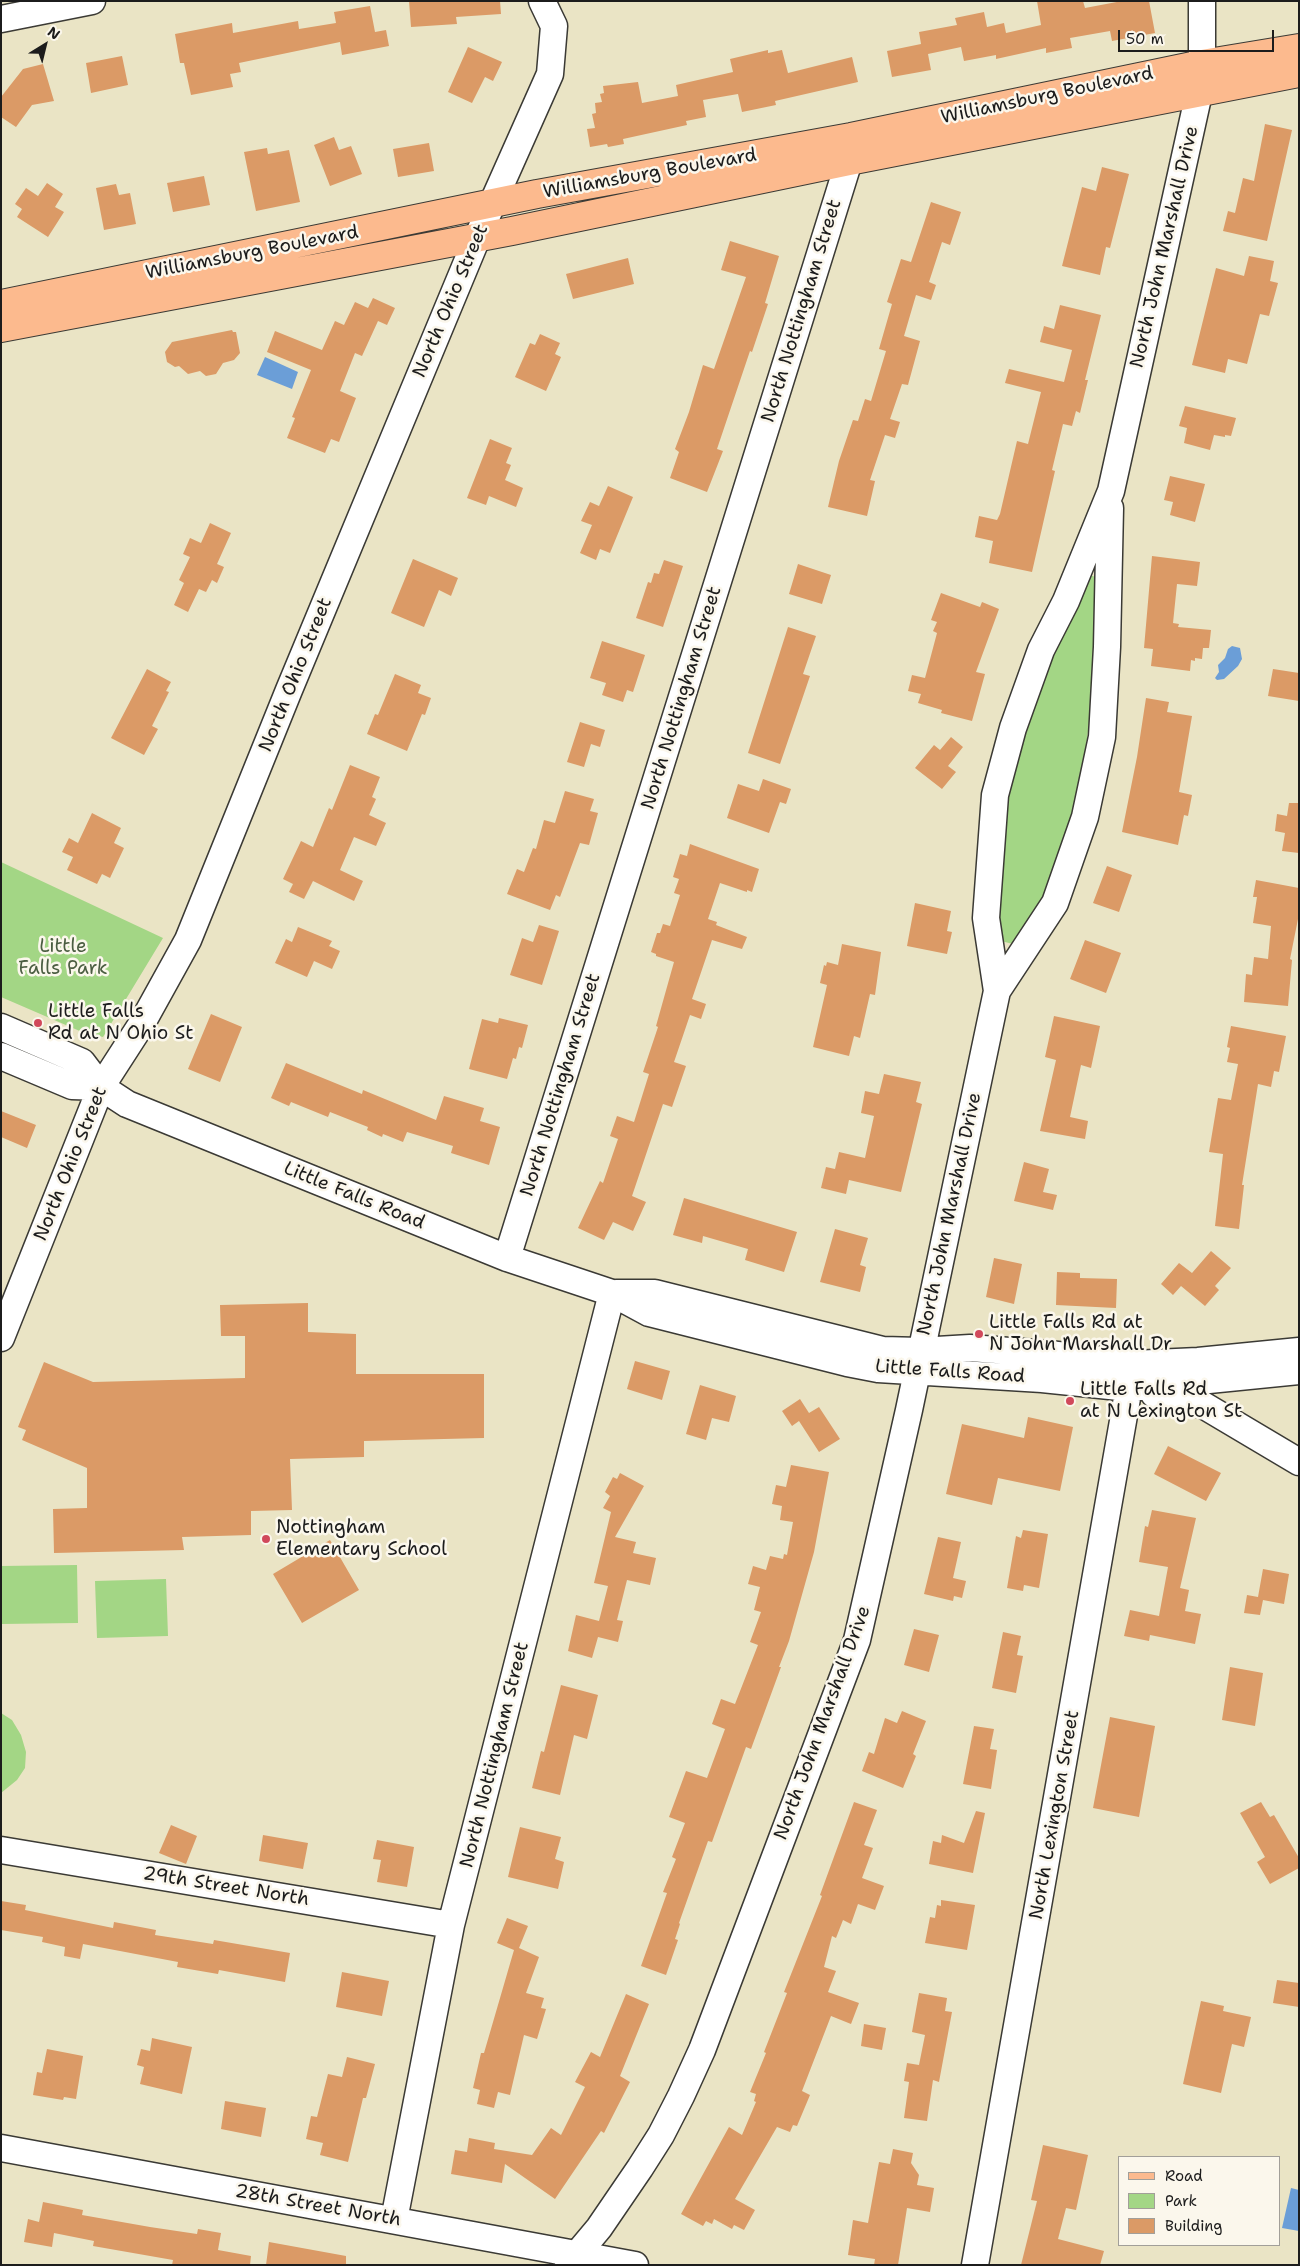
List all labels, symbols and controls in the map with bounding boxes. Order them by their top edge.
north arrow [20,20,70,70]
scale bar [1120,20,1276,52]
text: N [44,22,64,43]
text: 50 m [1126,29,1164,49]
street label: Williamsburg Boulevard [939,62,1155,130]
street label: North John Marshall Drive [1126,124,1204,370]
street label: Williamsburg Boulevard [541,144,759,204]
street label: North Nottingham Street [757,197,847,425]
street label: Williamsburg Boulevard [144,221,360,285]
street label: North Ohio Street [408,221,494,381]
street label: North Nottingham Street [637,584,727,812]
street label: North Ohio Street [255,594,337,756]
park label: Little Falls Park [18,936,108,980]
street label: North Nottingham Street [516,971,606,1199]
place label: Little Falls Rd at N Ohio St [48,1001,194,1045]
marker: Little Falls Rd at N Ohio St [32,1017,44,1029]
street label: North Ohio Street [30,1083,112,1245]
street label: North John Marshall Drive [913,1091,987,1337]
street label: Little Falls Road [280,1157,428,1235]
place label: Little Falls Rd at N John Marshall Dr [989,1312,1172,1356]
marker: Little Falls Rd at N John Marshall Dr [973,1328,985,1340]
street label: Little Falls Road [874,1355,1026,1389]
place label: Little Falls Rd at N Lexington St [1080,1379,1242,1423]
marker: Little Falls Rd at N Lexington St [1064,1395,1076,1407]
place label: Nottingham Elementary School [276,1517,447,1561]
marker: Nottingham Elementary School [260,1533,272,1545]
street label: North John Marshall Drive [770,1603,876,1843]
street label: North Nottingham Street [456,1640,534,1870]
street label: North Lexington Street [1025,1709,1085,1921]
street label: 29th Street North [141,1863,311,1911]
legend [1118,2156,1280,2246]
text: Road [1165,2166,1203,2186]
street label: 28th Street North [233,2180,403,2232]
text: Park [1165,2191,1197,2211]
text: Building [1165,2216,1222,2236]

